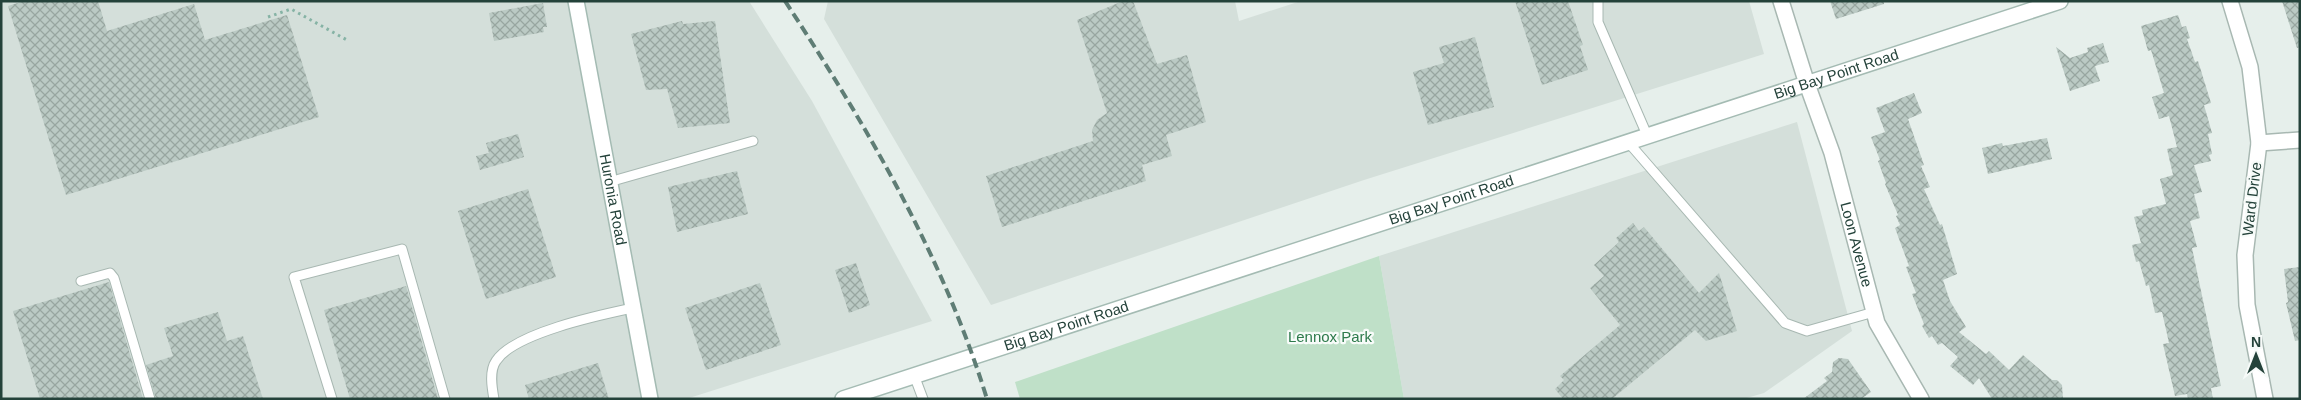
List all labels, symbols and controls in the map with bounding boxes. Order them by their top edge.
street label: Big Bay Point Road [1772,45,1901,102]
street label: Huronia Road [597,152,630,247]
street label: Ward Drive [2239,161,2264,237]
street label: Big Bay Point Road [1387,171,1516,228]
street label: Loon Avenue [1837,200,1876,289]
street label: Big Bay Point Road [1002,297,1131,354]
park label: Lennox Park [1288,328,1373,345]
north arrow [2231,330,2281,380]
text: N [2251,334,2261,350]

